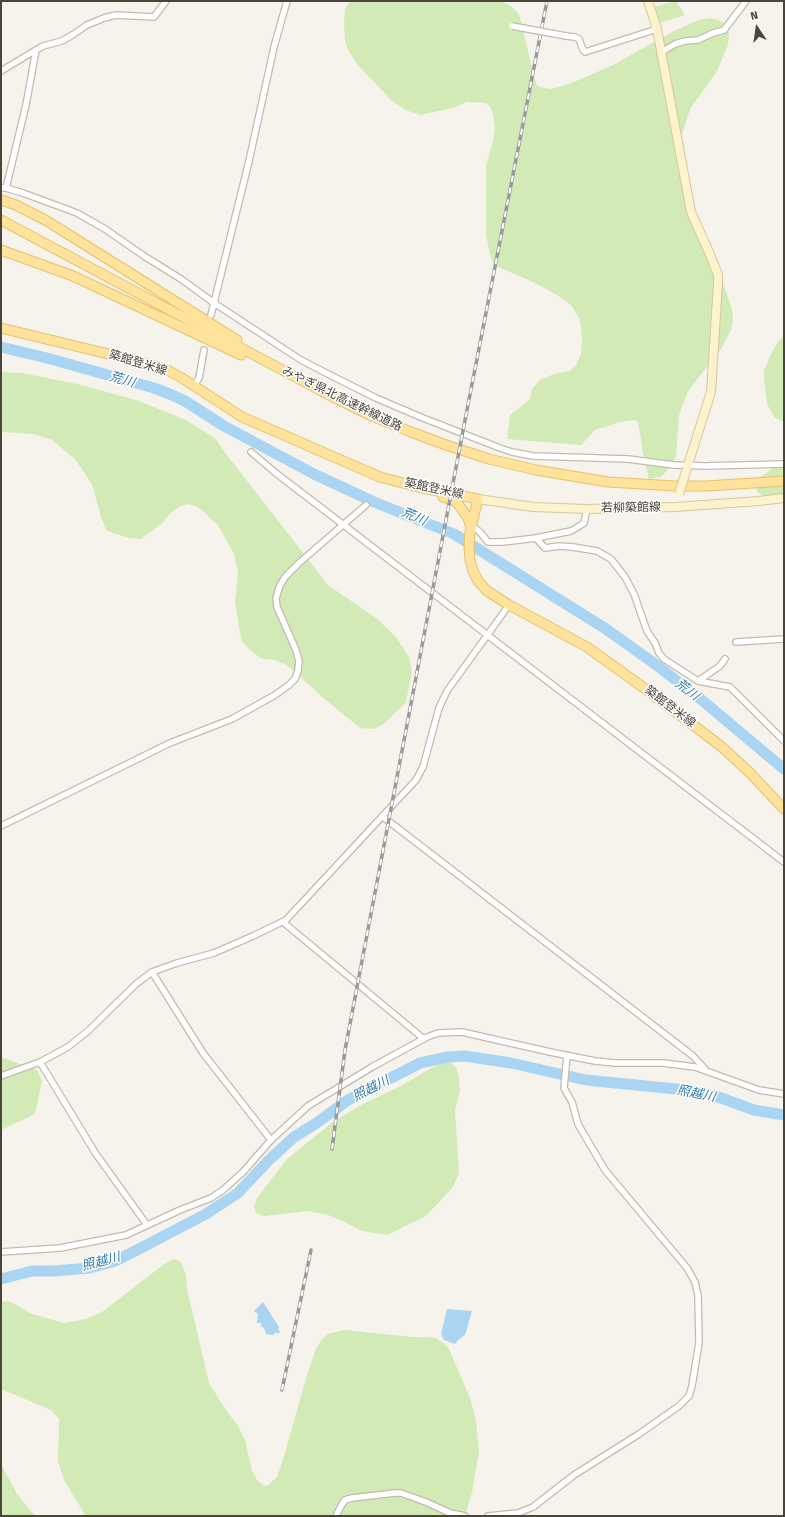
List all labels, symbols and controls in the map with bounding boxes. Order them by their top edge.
north arrow [737,8,777,48]
text: N [749,9,759,23]
street label: 築館登米線 [107,347,169,379]
street label: みやぎ県北高速幹線道路 [280,364,404,434]
water label: 荒川 [107,369,137,391]
street label: 築館登米線 [403,476,465,502]
street label: 若柳築館線 [601,500,661,516]
water label: 荒川 [399,505,429,529]
water label: 荒川 [672,676,702,704]
street label: 築館登米線 [642,683,698,731]
water label: 照越川 [350,1073,392,1105]
water label: 照越川 [675,1083,717,1105]
water label: 照越川 [80,1249,122,1275]

